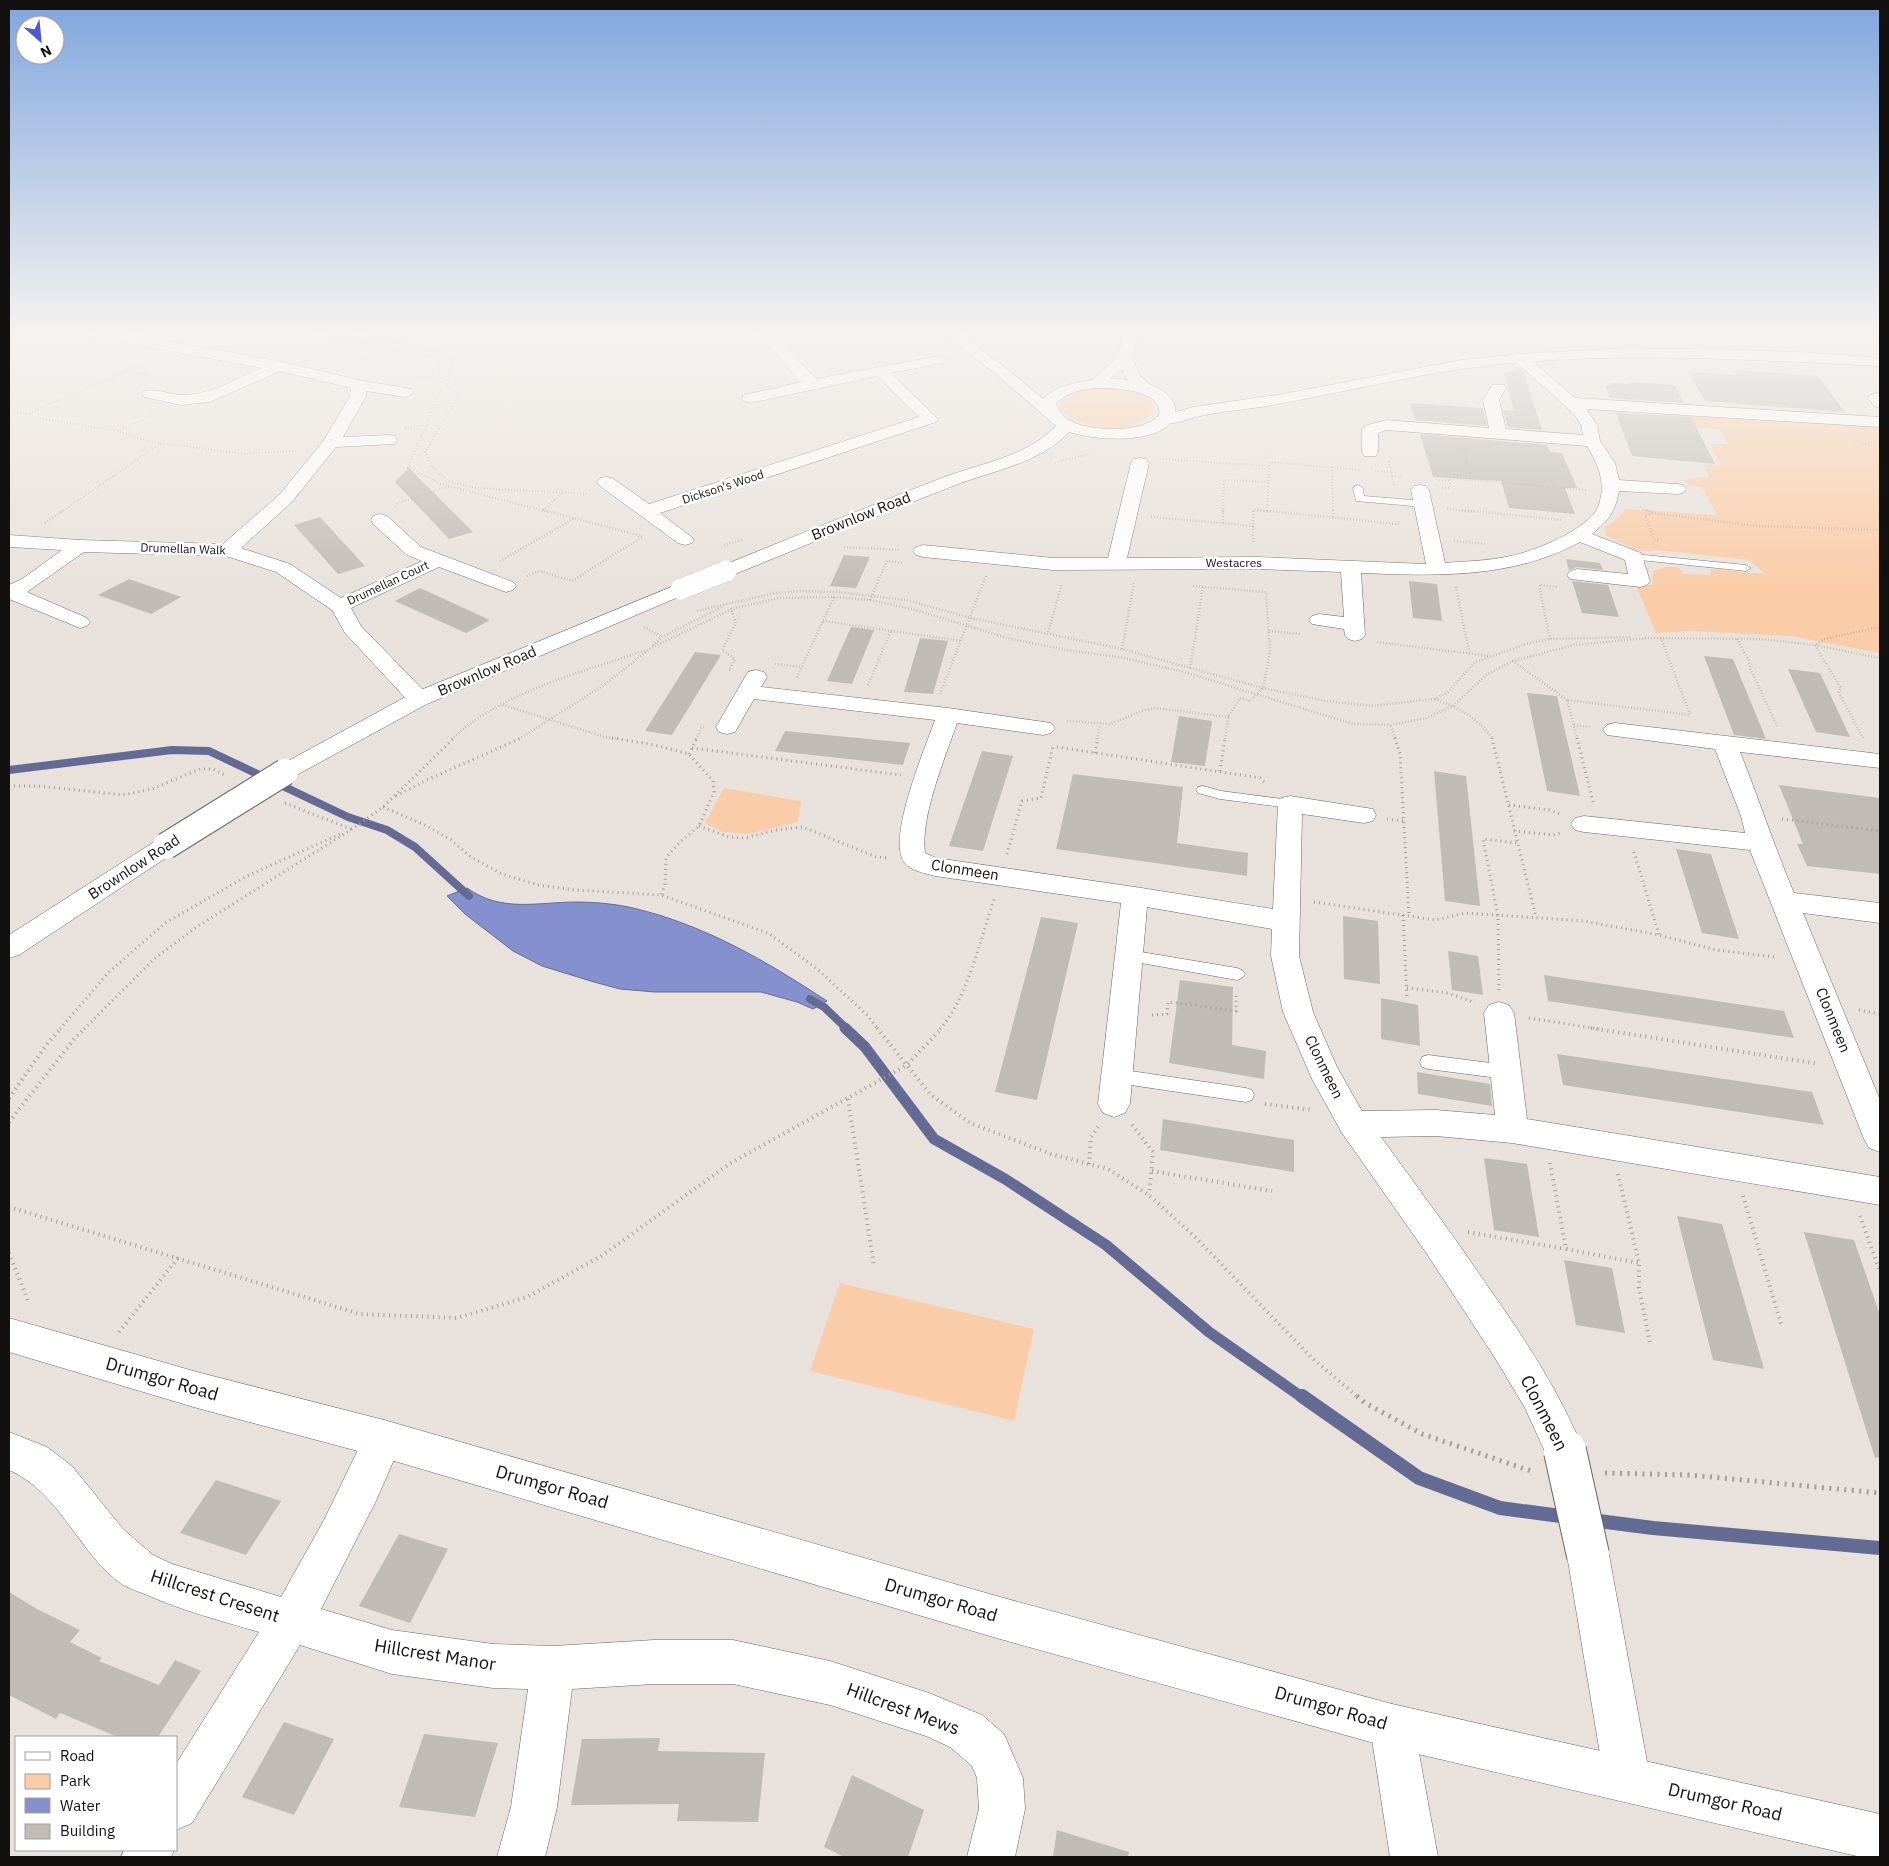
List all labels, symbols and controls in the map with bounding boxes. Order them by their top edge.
north arrow [15,15,65,65]
text: N [37,41,55,62]
street label: Dickson's Wood [680,466,766,507]
street label: Brownlow Road [808,487,913,544]
street label: Drumellan Walk [140,540,227,558]
street label: Westacres [1206,555,1262,570]
street label: Drumellan Court [345,557,431,608]
street label: Brownlow Road [435,641,539,700]
street label: Brownlow Road [84,830,183,903]
street label: Clonmeen [930,855,1000,884]
street label: Clonmeen [1812,985,1855,1055]
street label: Clonmeen [1301,1032,1348,1102]
street label: Drumgor Road [103,1351,221,1406]
street label: Clonmeen [1516,1371,1573,1455]
street label: Drumgor Road [493,1459,611,1514]
street label: Hillcrest Cresent [148,1564,283,1627]
street label: Drumgor Road [882,1572,1000,1627]
street label: Hillcrest Manor [373,1634,498,1676]
street label: Hillcrest Mews [844,1677,963,1740]
street label: Drumgor Road [1272,1680,1390,1735]
legend [15,1736,178,1851]
text: Road [60,1746,95,1765]
text: Park [60,1771,90,1790]
street label: Drumgor Road [1666,1777,1784,1826]
text: Water [60,1796,101,1815]
text: Building [60,1821,115,1840]

